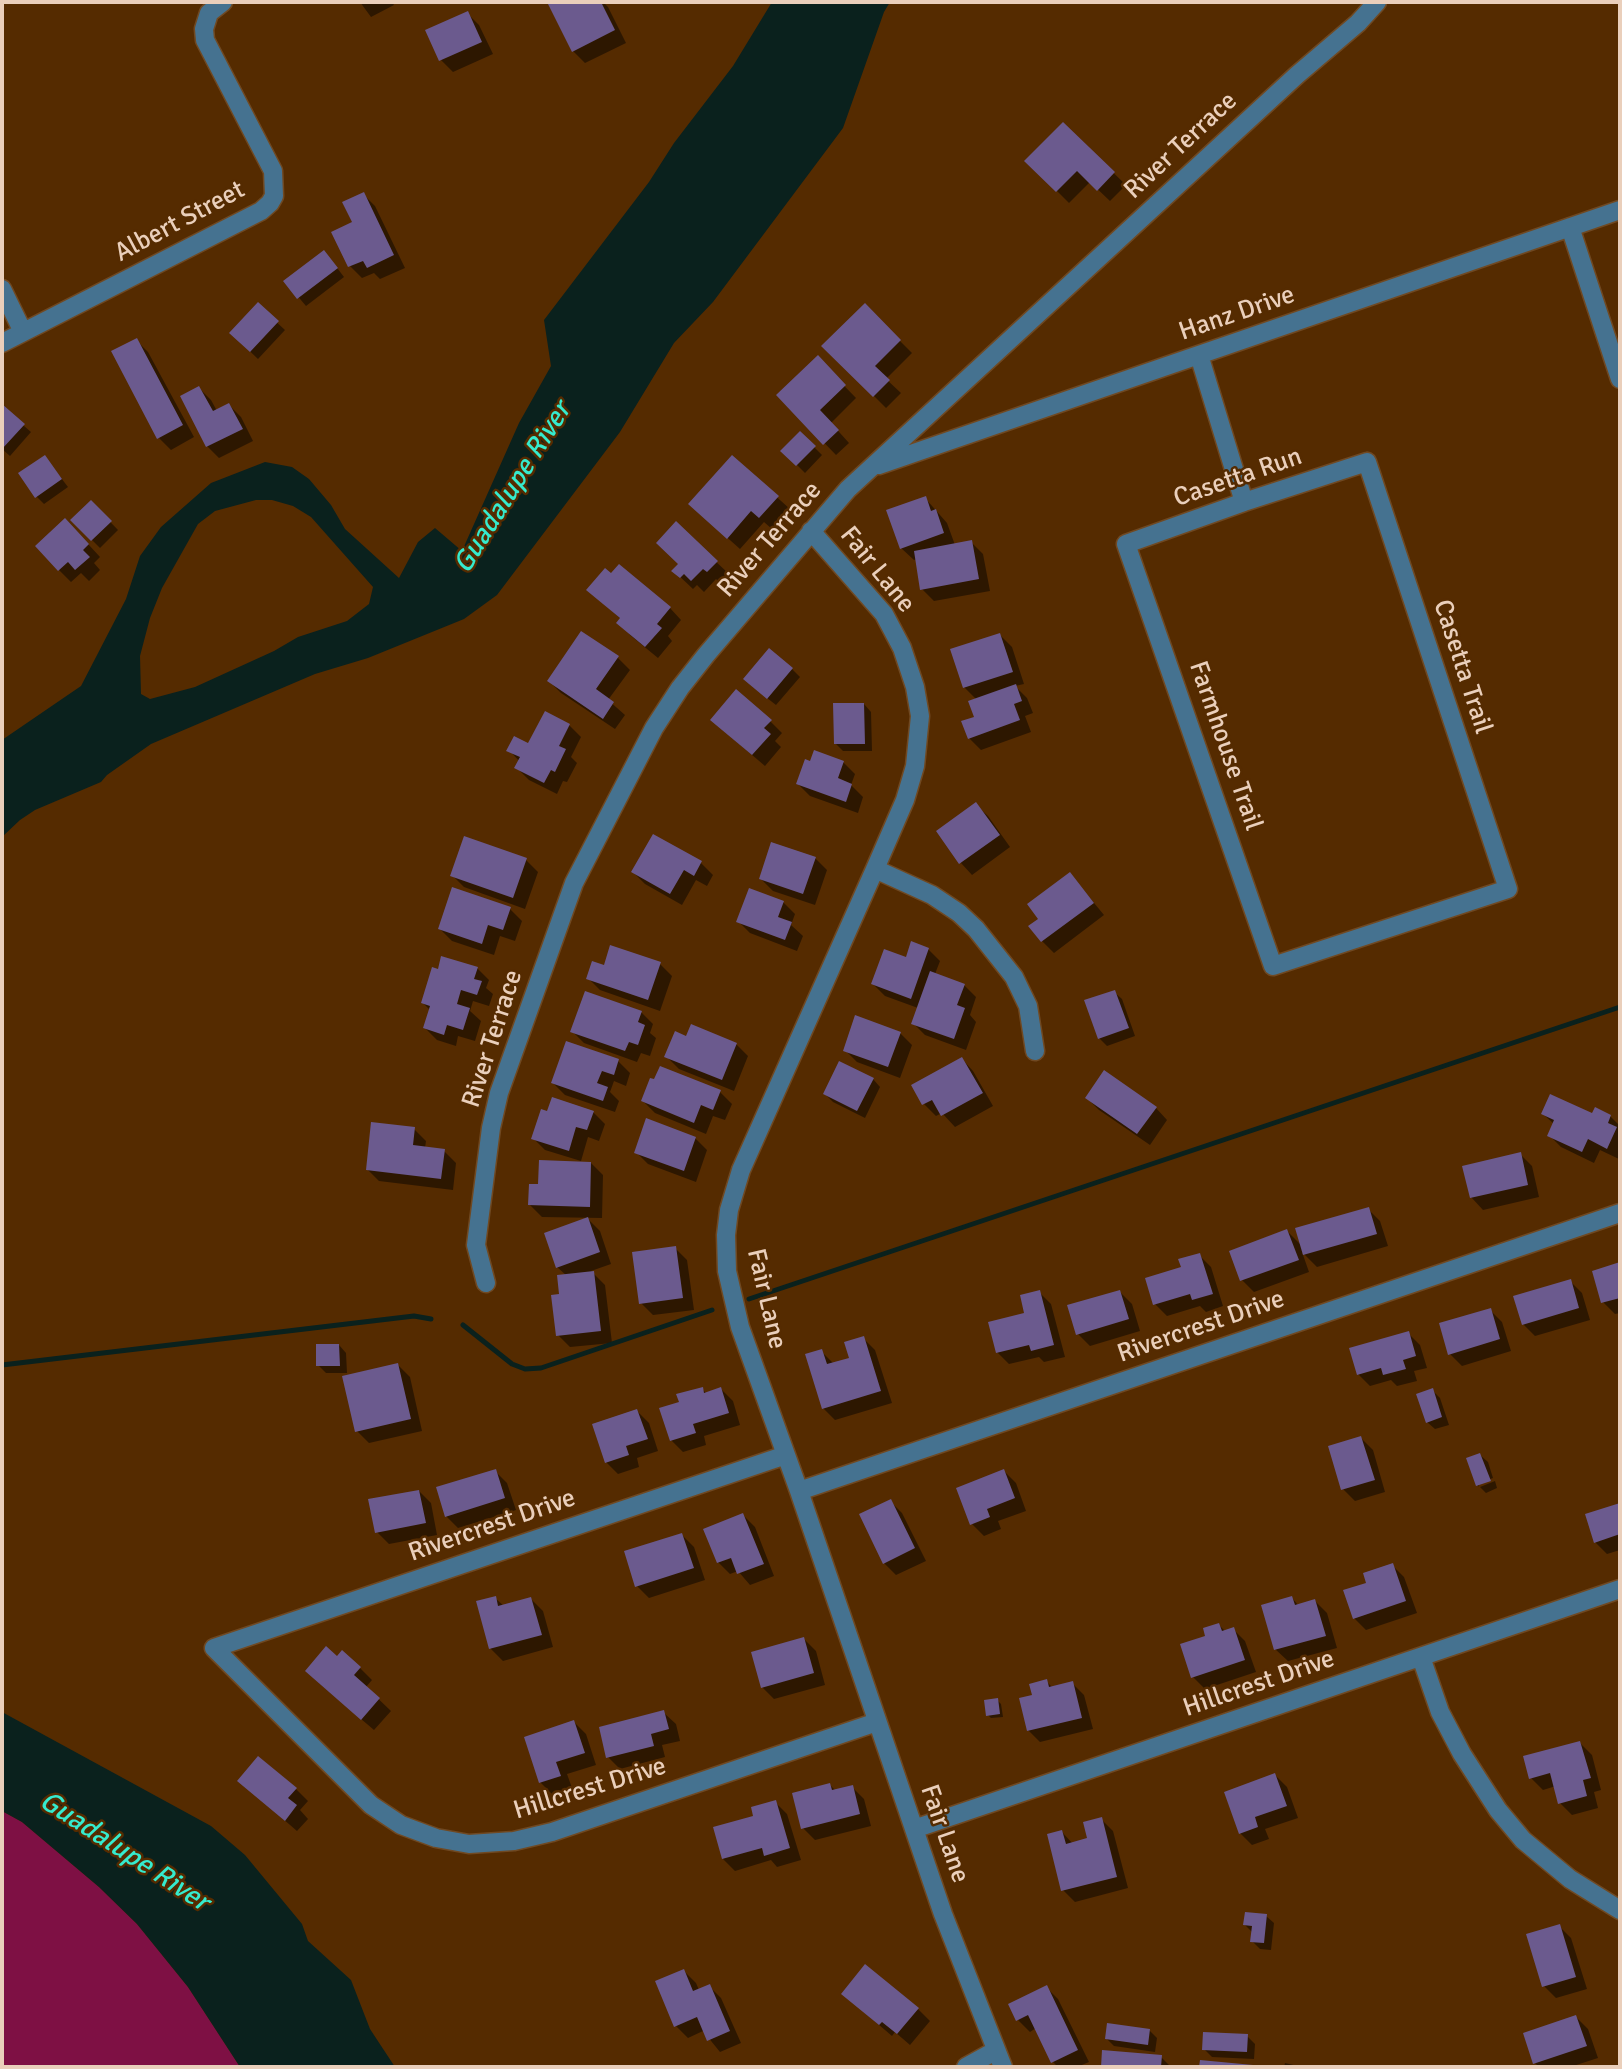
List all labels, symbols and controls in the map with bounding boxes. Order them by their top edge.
street label: River Terrace [1118,86,1244,206]
street label: Albert Street [110,175,250,269]
street label: Hanz Drive [1175,280,1299,348]
water label: Guadalupe River [447,396,579,580]
street label: Casetta Run [1170,441,1306,515]
street label: River Terrace [711,476,829,604]
street label: Fair Lane [833,521,921,619]
street label: Casetta Trail [1426,596,1498,738]
street label: Farmhouse Trail [1181,657,1269,835]
street label: River Terrace [456,966,530,1112]
street label: Fair Lane [739,1246,793,1352]
street label: Rivercrest Drive [1113,1284,1289,1370]
street label: Rivercrest Drive [404,1483,580,1569]
street label: Hillcrest Drive [1179,1644,1339,1724]
street label: Hillcrest Drive [510,1751,670,1827]
street label: Fair Lane [913,1781,975,1887]
water label: Guadalupe River [33,1785,215,1919]

